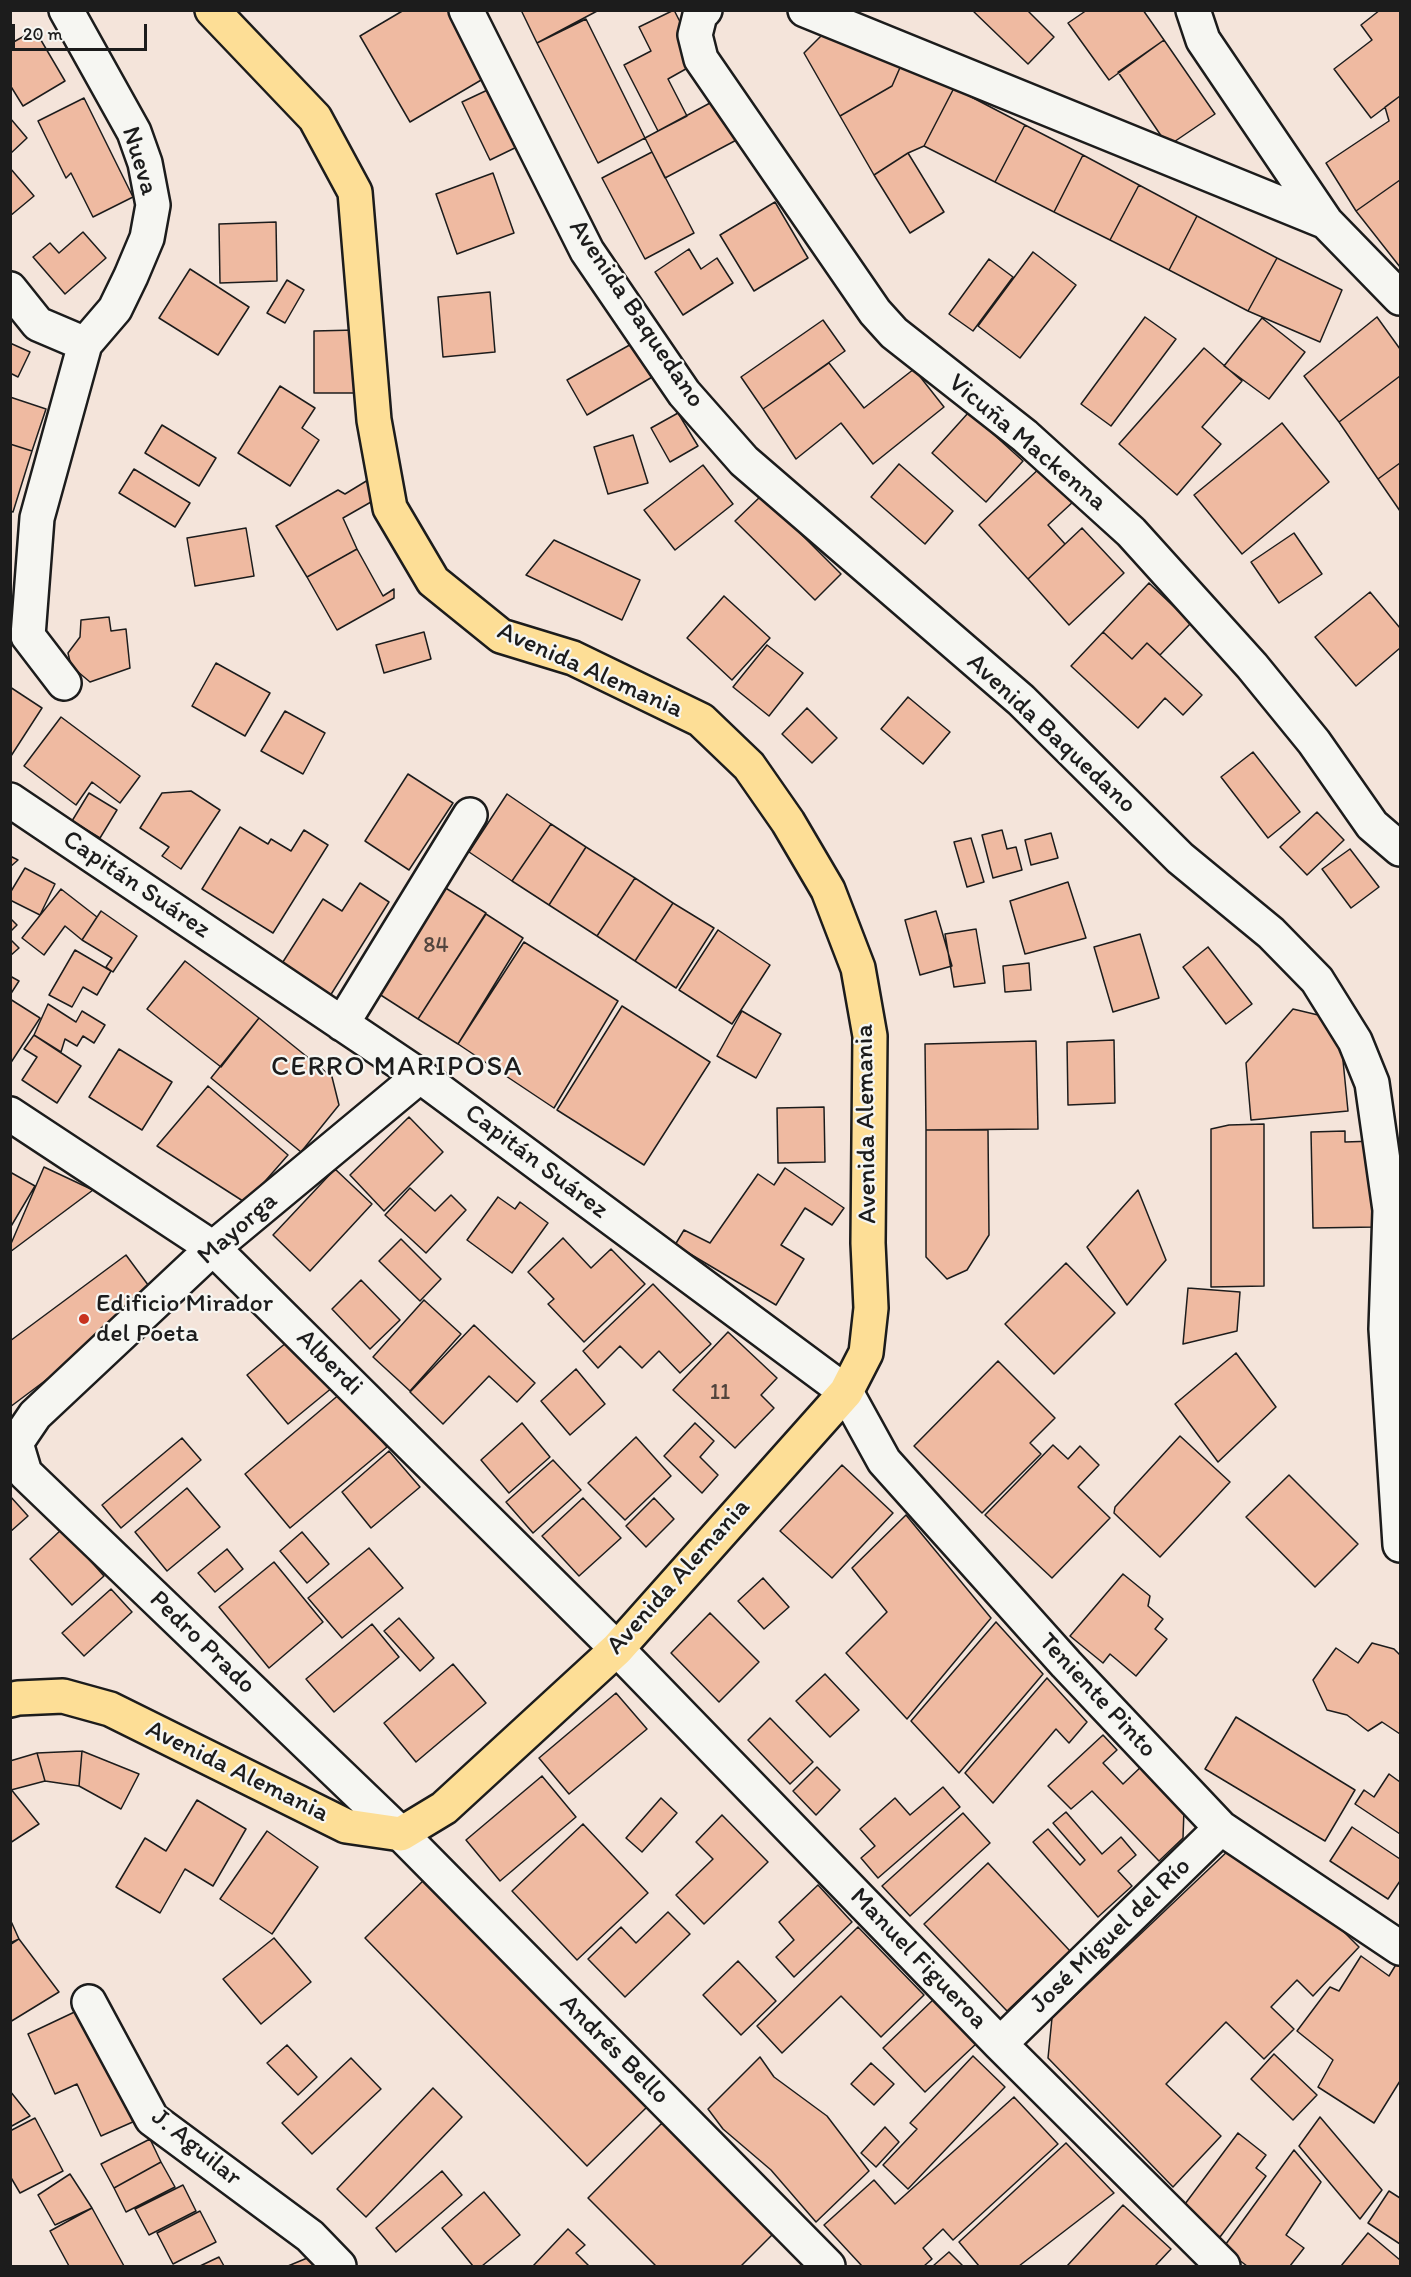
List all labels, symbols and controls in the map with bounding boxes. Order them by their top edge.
scale bar [15,12,150,50]
text: 20 m [23,23,63,45]
street label: Nueva [114,123,164,199]
street label: Avenida Baquedano [561,214,711,414]
street label: Vicuña Mackenna [941,368,1113,518]
street label: Avenida Alemania [492,616,688,726]
street label: Avenida Baquedano [960,647,1142,821]
street label: Capitán Suárez [56,824,216,946]
house number: 84 [423,933,449,959]
street label: Avenida Alemania [850,1024,884,1224]
district label: CERRO MARIPOSA [272,1051,522,1085]
street label: Capitán Suárez [458,1098,614,1226]
street label: Mayorga [192,1186,284,1272]
place label: Edificio Mirador del Poeta [96,1288,273,1350]
marker: Edificio Mirador del Poeta [77,1312,91,1326]
street label: Alberdi [289,1323,369,1403]
house number: 11 [710,1380,730,1406]
street label: Avenida Alemania [601,1492,757,1662]
street label: Pedro Prado [142,1585,262,1701]
street label: Teniente Pinto [1031,1627,1163,1765]
street label: Avenida Alemania [140,1714,334,1830]
street label: José Miguel del Río [1024,1851,1198,2021]
street label: Manuel Figueroa [843,1882,993,2036]
street label: Andrés Bello [553,1989,675,2111]
street label: J. Aguilar [145,2102,247,2194]

